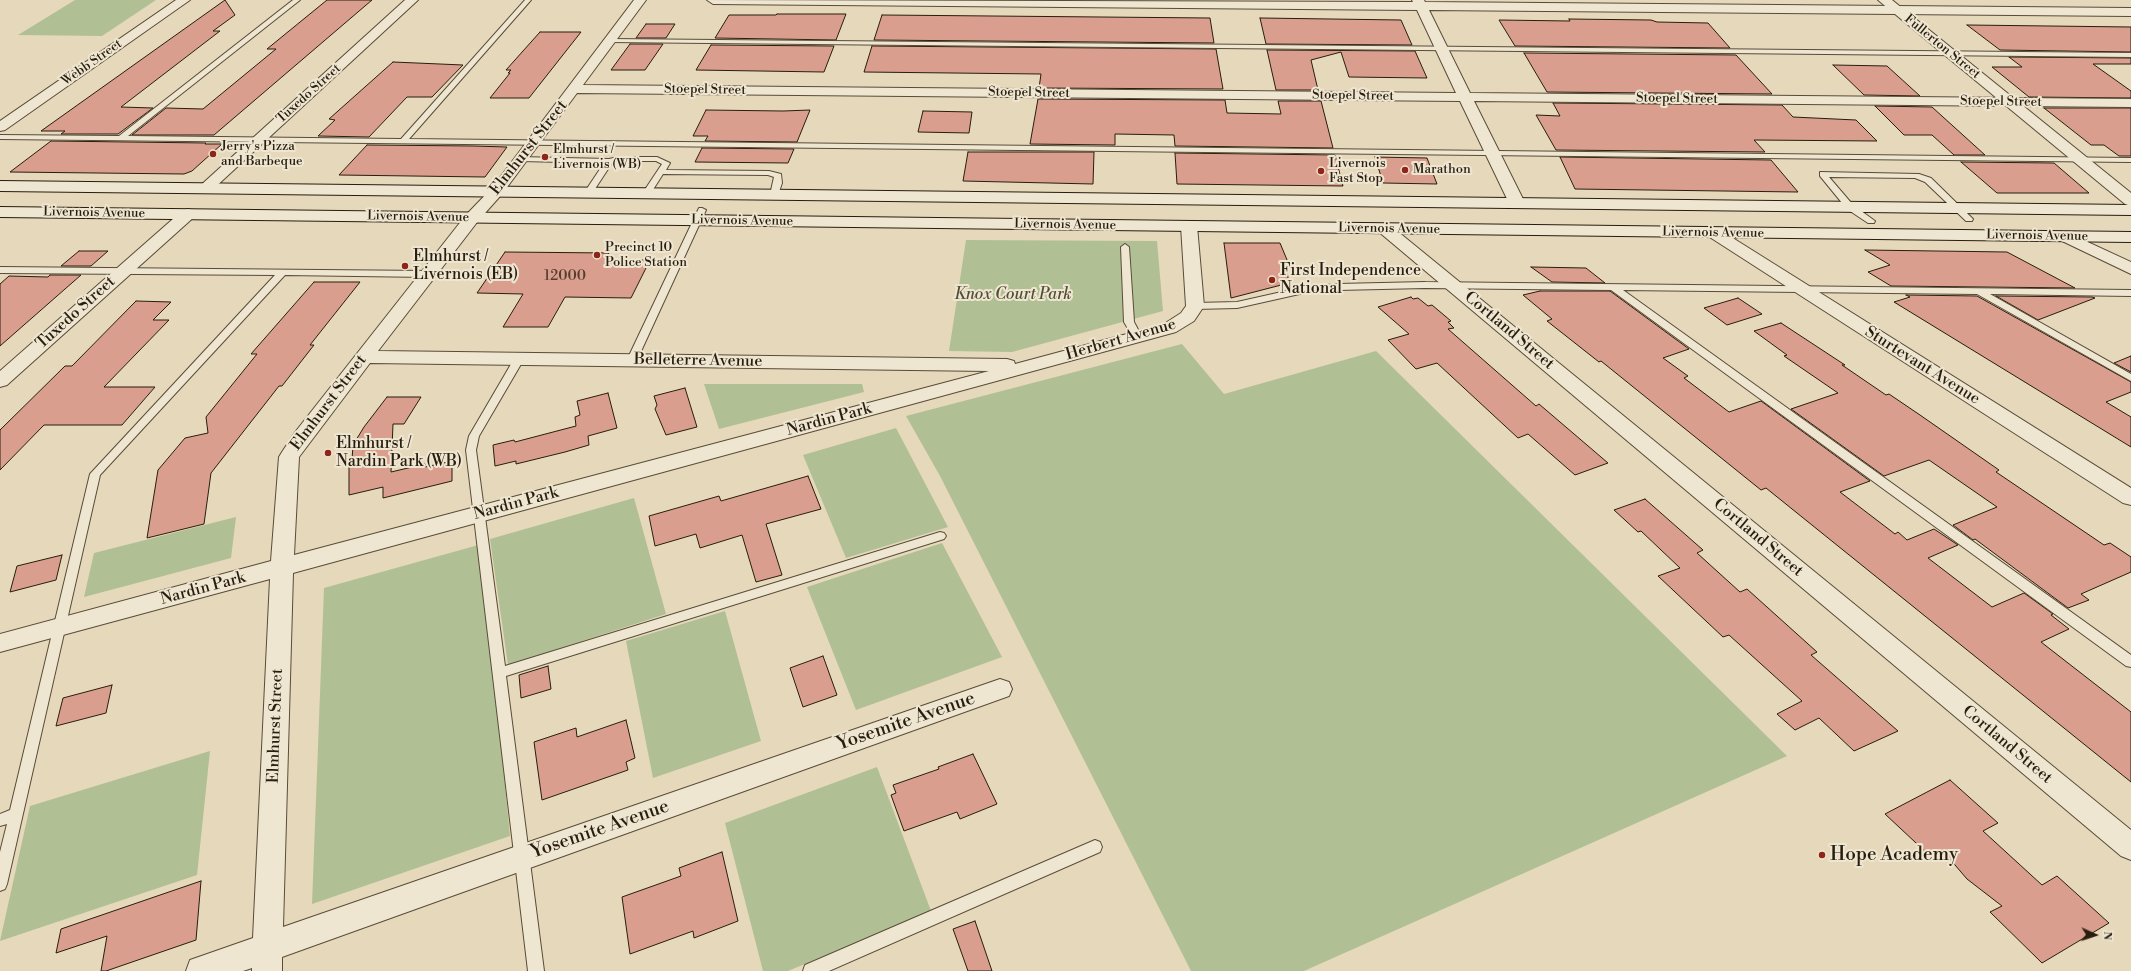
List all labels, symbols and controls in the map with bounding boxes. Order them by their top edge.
street label: Fullerton Street [1901,11,1983,83]
street label: Webb Street [59,36,125,90]
street label: Tuxedo Street [274,61,344,127]
street label: Stoepel Street [664,81,746,99]
street label: Stoepel Street [988,84,1070,102]
street label: Stoepel Street [1312,87,1394,105]
street label: Stoepel Street [1636,90,1718,108]
street label: Stoepel Street [1960,93,2042,111]
street label: Elmhurst Street [486,97,572,199]
place label: Jerry's Pizza and Barbeque [221,139,303,170]
place label: Elmhurst / Livernois (WB) [553,142,641,173]
marker: Jerry's Pizza and Barbeque [208,149,218,159]
marker: Elmhurst / Livernois (WB) [540,152,550,162]
place label: Livernois Fast Stop [1329,156,1386,187]
place label: Marathon [1413,162,1471,178]
marker: Marathon [1400,165,1410,175]
marker: Livernois Fast Stop [1316,166,1326,176]
street label: Livernois Avenue [43,204,145,222]
street label: Livernois Avenue [367,208,469,226]
street label: Livernois Avenue [691,212,793,230]
street label: Livernois Avenue [1014,216,1116,234]
street label: Livernois Avenue [1338,220,1440,238]
street label: Livernois Avenue [1662,224,1764,242]
street label: Livernois Avenue [1986,227,2088,245]
place label: Precinct 10 Police Station [605,240,687,271]
place label: Elmhurst / Livernois (EB) [413,247,518,285]
marker: Precinct 10 Police Station [592,250,602,260]
marker: Elmhurst / Livernois (EB) [400,261,410,271]
place label: First Independence National [1280,261,1421,299]
house number: 12000 [544,269,586,285]
street label: Tuxedo Street [33,272,119,354]
marker: First Independence National [1267,275,1277,285]
park label: Knox Court Park [954,285,1072,305]
street label: Cortland Street [1460,288,1558,374]
street label: Herbert Avenue [1064,315,1178,365]
street label: Sturtevant Avenue [1861,323,1983,409]
street label: Belleterre Avenue [634,350,762,372]
street label: Elmhurst Street [287,351,371,455]
street label: Nardin Park [784,399,874,441]
place label: Elmhurst / Nardin Park (WB) [336,434,462,472]
marker: Elmhurst / Nardin Park (WB) [323,448,333,458]
street label: Nardin Park [471,483,561,525]
street label: Cortland Street [1709,495,1807,581]
street label: Nardin Park [158,568,248,610]
street label: Elmhurst Street [264,668,288,784]
street label: Yosemite Avenue [834,688,978,756]
street label: Cortland Street [1958,702,2056,788]
street label: Yosemite Avenue [528,796,672,864]
place label: Hope Academy [1830,844,1958,866]
marker: Hope Academy [1817,850,1827,860]
north arrow [2075,915,2115,955]
text: N [2100,931,2114,940]

